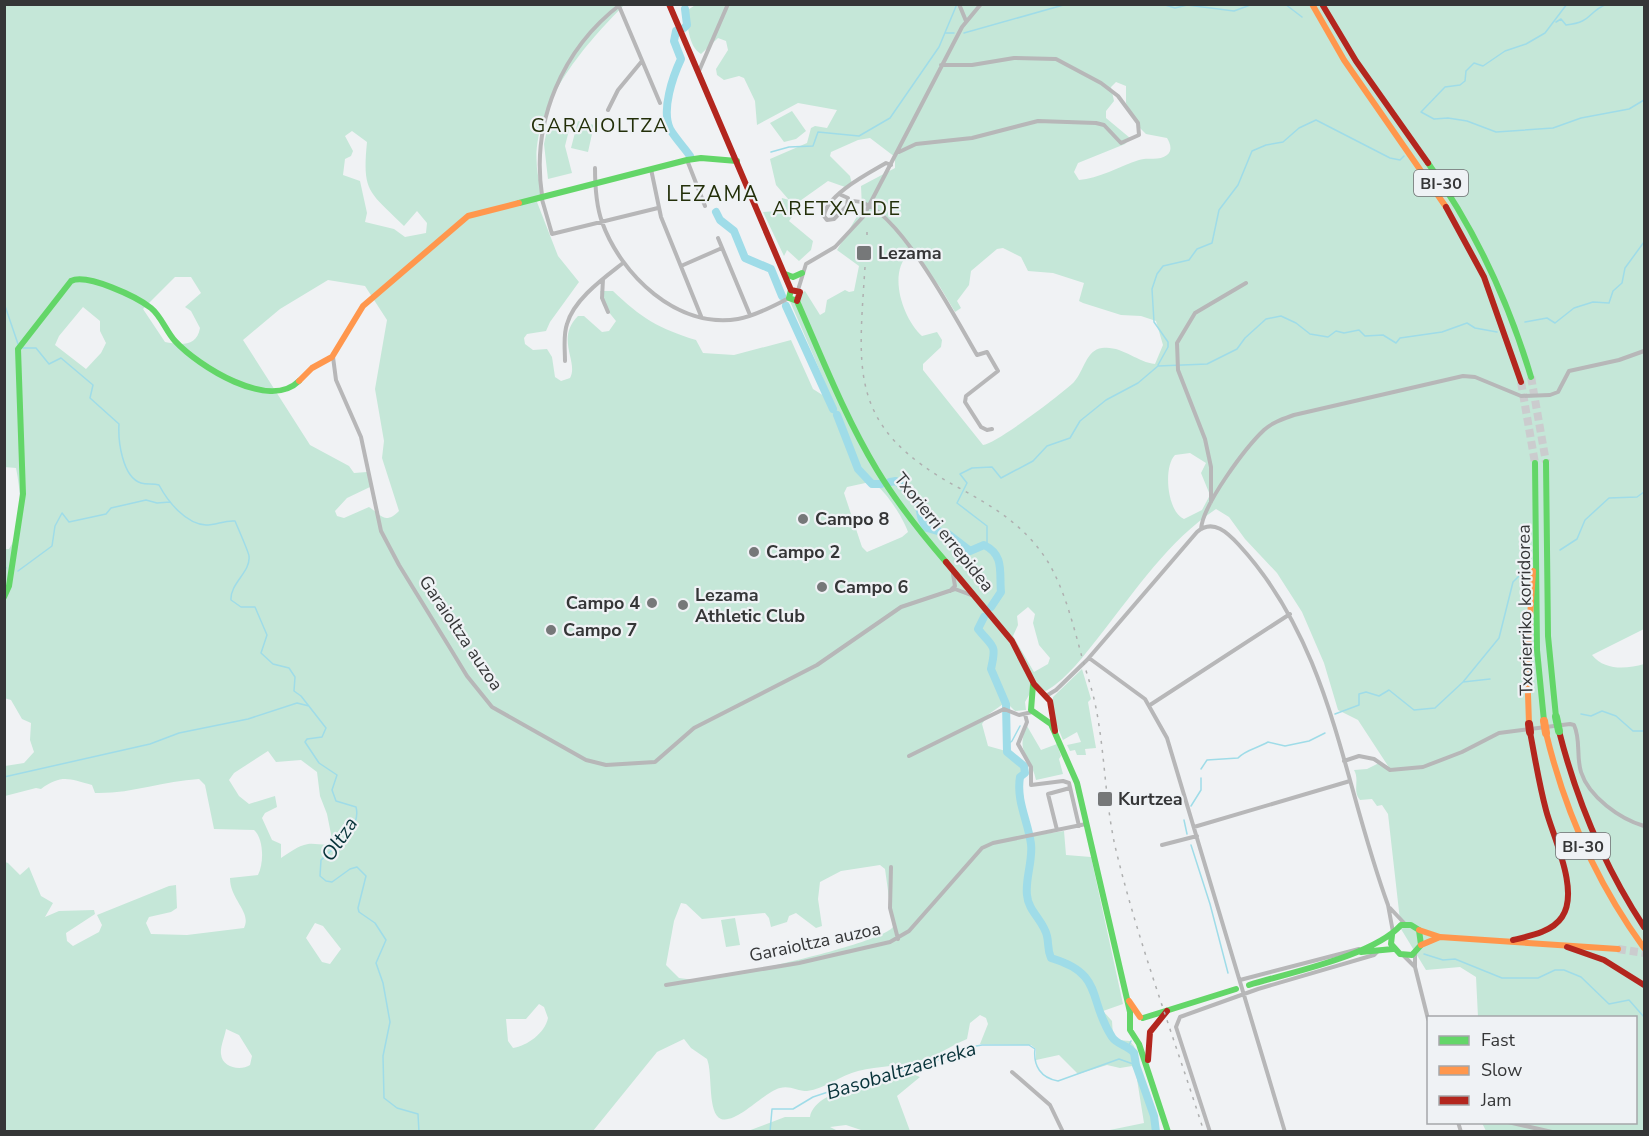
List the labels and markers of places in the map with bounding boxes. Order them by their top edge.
place label: Lezama [878,241,942,265]
marker: Lezama [855,244,873,262]
place label: Campo 8 [815,507,890,531]
marker: Campo 8 [796,512,810,526]
place label: Campo 2 [766,540,840,564]
marker: Campo 2 [747,545,761,559]
place label: Campo 6 [834,575,909,599]
marker: Campo 6 [815,580,829,594]
place label: Lezama Athletic Club [695,583,805,628]
place label: Campo 4 [566,591,640,615]
marker: Campo 4 [645,596,659,610]
marker: Lezama Athletic Club [676,598,690,612]
place label: Campo 7 [563,618,637,642]
marker: Campo 7 [544,623,558,637]
place label: Kurtzea [1118,787,1183,811]
marker: Kurtzea [1096,790,1114,808]

